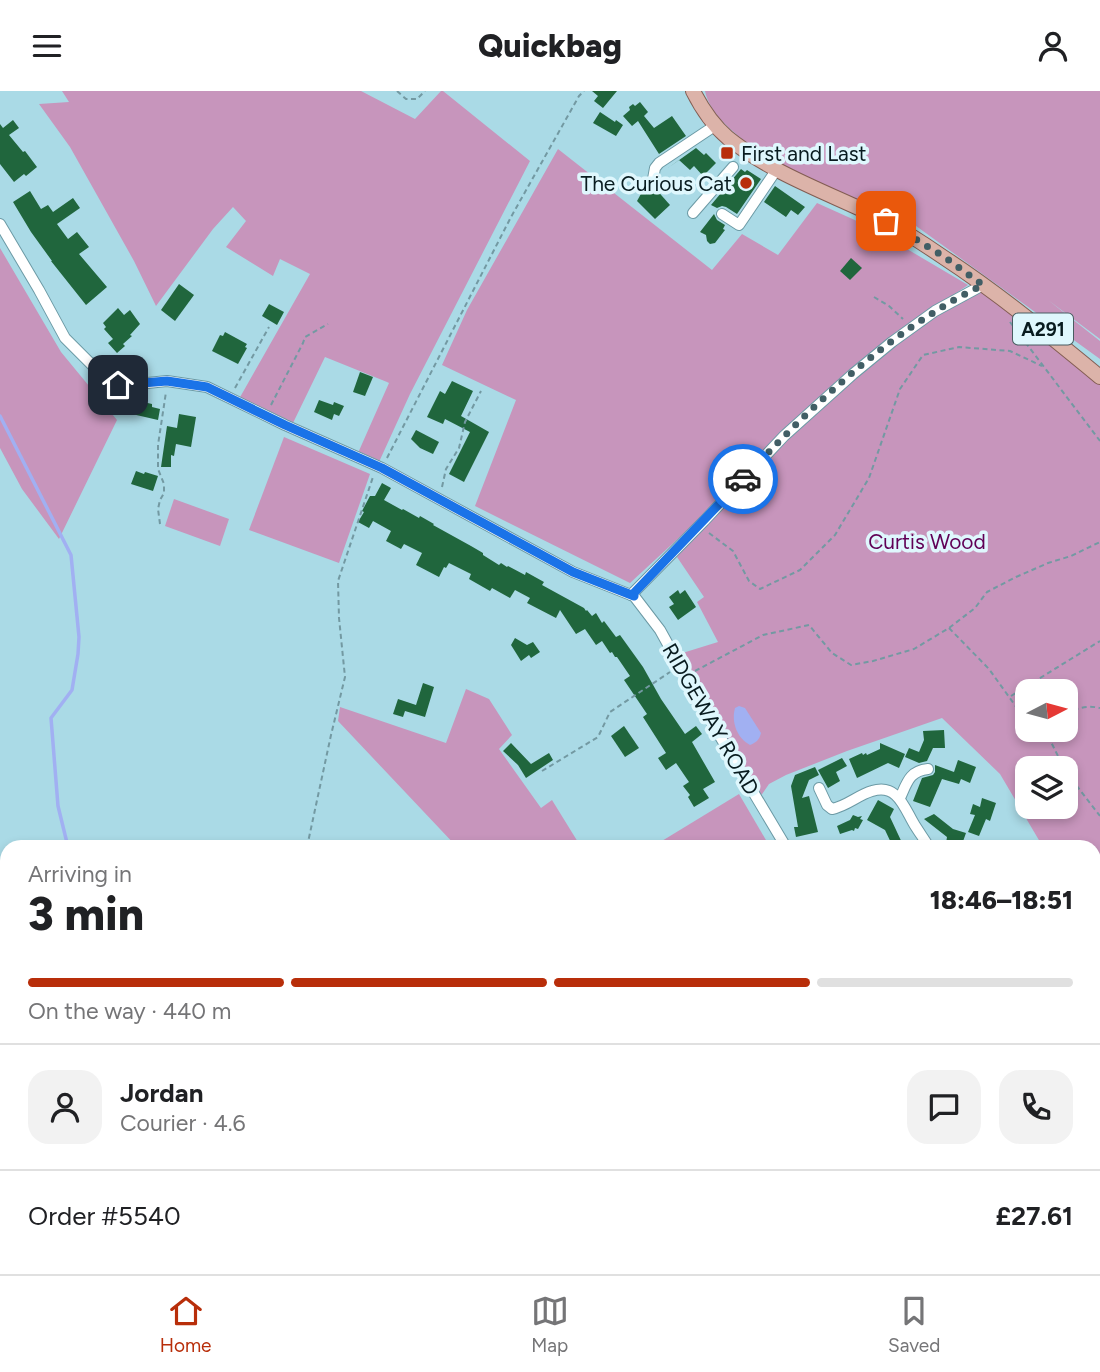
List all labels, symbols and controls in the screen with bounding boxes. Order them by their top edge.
icon: menu [28,27,66,65]
text: Quickbag [478,27,622,65]
icon: person [1034,27,1072,65]
place label: First and Last [741,141,867,166]
marker: First and Last [719,145,735,161]
place label: The Curious Cat [581,171,732,196]
marker: The Curious Cat [738,175,754,191]
pin [856,191,916,251]
icon: bag [867,202,905,240]
road number: A291 [1013,313,1073,345]
pin [88,355,148,415]
icon: home [99,366,137,404]
courier [708,444,778,514]
icon: car [724,460,762,498]
park label: Curtis Wood [868,529,986,554]
street label: RIDGEWAY ROAD [657,639,765,799]
north arrow [1015,679,1078,742]
map controls [1015,679,1078,819]
button: layers [1015,756,1078,819]
text: Arriving in [28,860,132,888]
text: 18:46–18:51 [930,884,1073,916]
text: 3 min [28,886,144,942]
text: On the way · 440 m [28,997,231,1025]
button: person [28,1070,102,1144]
button: chat [907,1070,981,1144]
button: phone [999,1070,1073,1144]
text: Jordan [120,1077,203,1109]
text: Courier · 4.6 [120,1109,246,1137]
text: Order #5540 [28,1200,181,1232]
text: £27.61 [996,1200,1073,1232]
tab: Home [160,1292,211,1357]
tab: Map [531,1292,569,1357]
tab: Saved [888,1292,940,1357]

